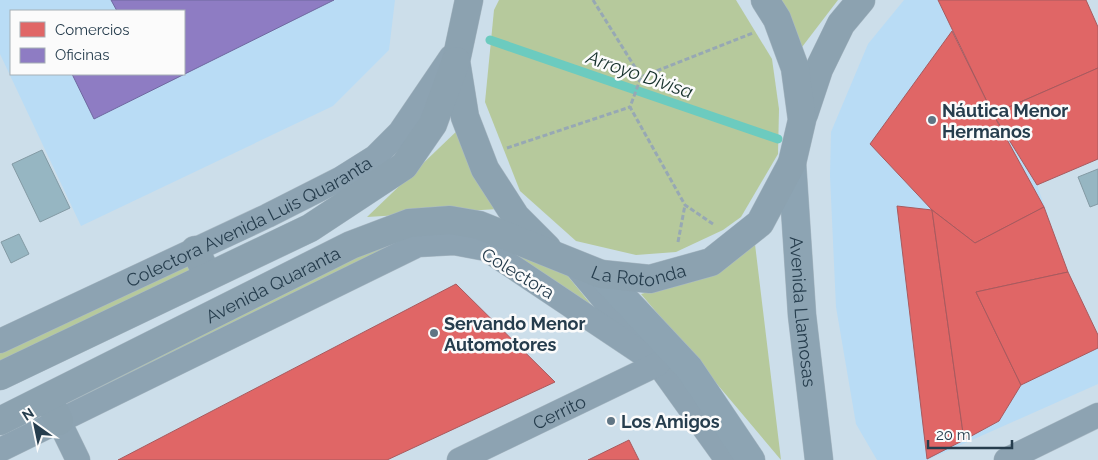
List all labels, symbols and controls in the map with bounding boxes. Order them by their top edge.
legend [10,10,185,75]
text: Comercios [55,21,130,39]
water label: Arroyo Divisa [583,45,696,103]
text: Oficinas [55,46,110,64]
place label: Náutica Menor Hermanos [942,100,1068,142]
marker: Náutica Menor Hermanos [926,114,938,126]
street label: Colectora Avenida Luis Quaranta [123,151,375,291]
street label: Avenida Llamosas [786,236,821,388]
street label: Avenida Quaranta [202,242,343,327]
street label: Colectora [478,243,558,303]
street label: La Rotonda [589,259,688,290]
place label: Servando Menor Automotores [444,313,585,355]
marker: Servando Menor Automotores [428,327,440,339]
street label: Cerrito [529,390,589,433]
north arrow [10,400,60,450]
text: N [19,404,37,424]
place label: Los Amigos [621,411,720,432]
marker: Los Amigos [605,415,617,427]
scale bar [928,418,1012,450]
text: 20 m [936,426,971,444]

